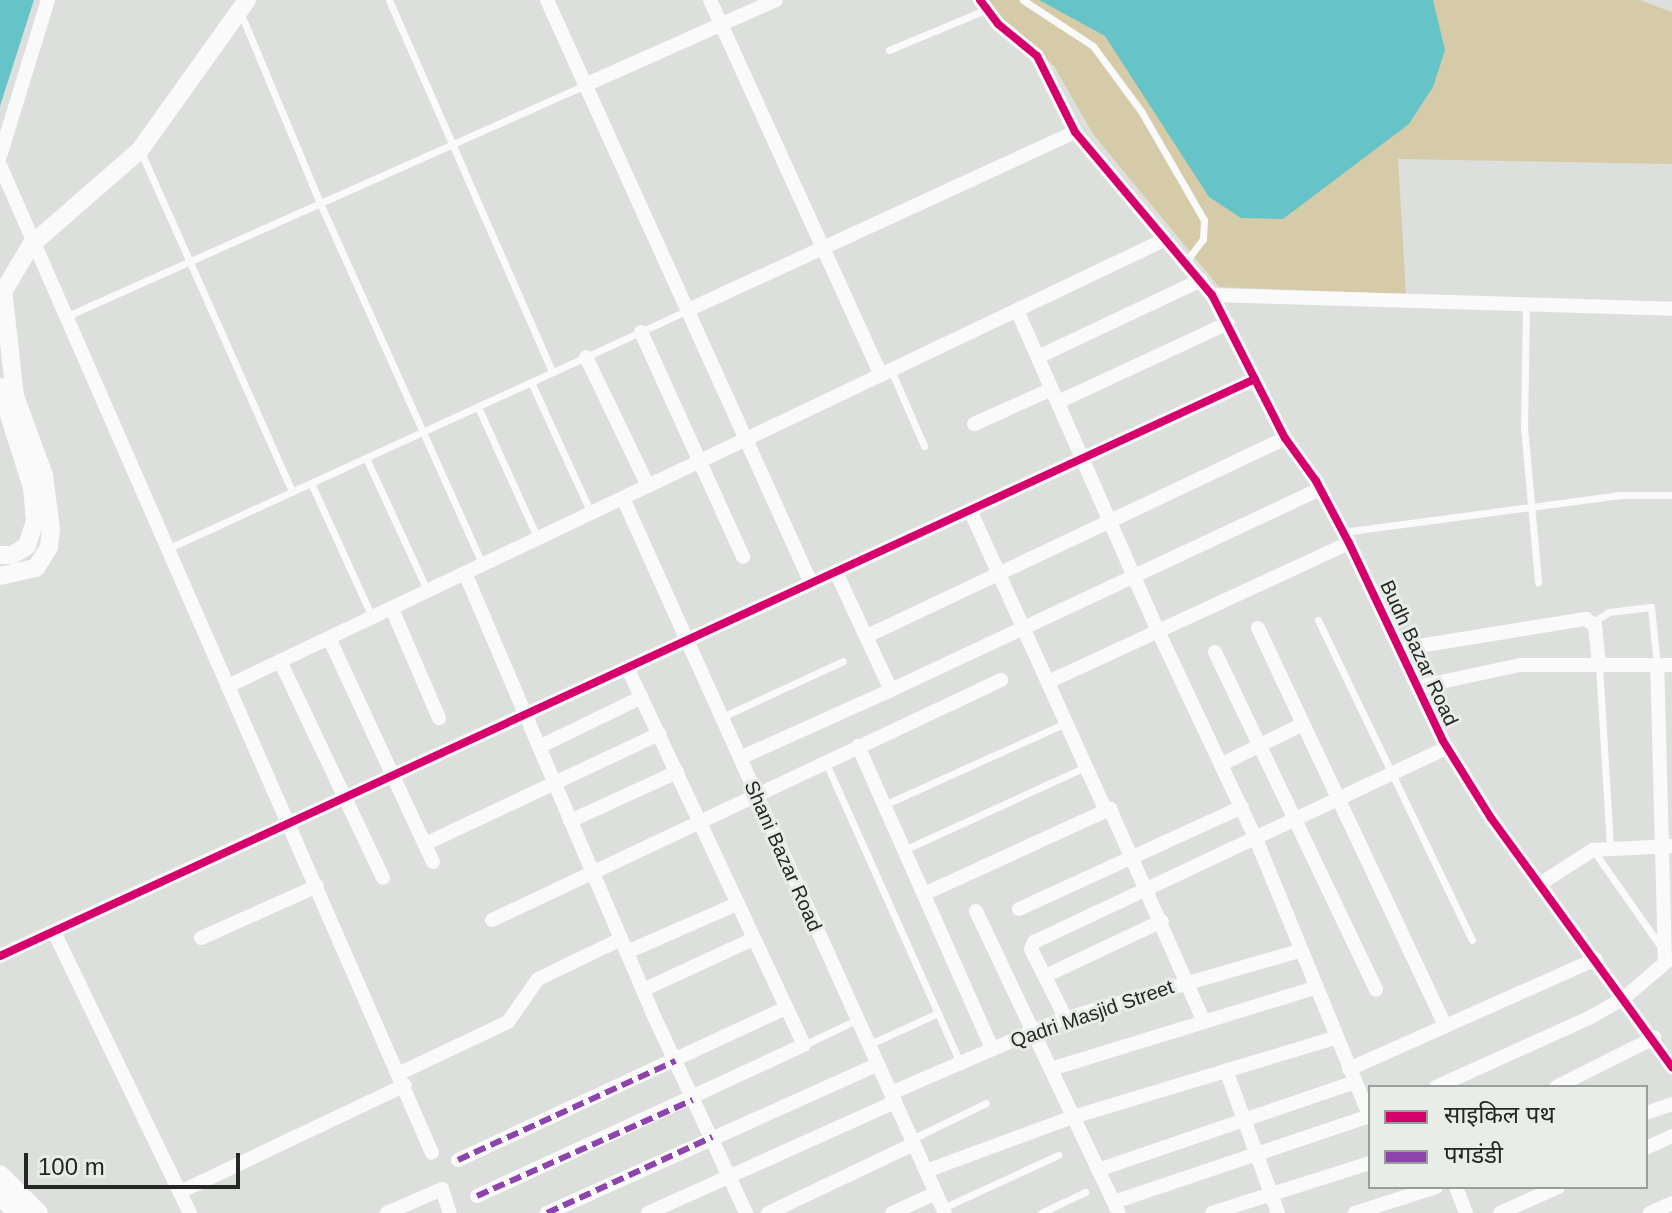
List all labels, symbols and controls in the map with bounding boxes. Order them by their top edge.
street label: Budh Bazar Road [1375,576,1463,730]
street label: Shani Bazar Road [739,777,827,935]
street label: Qadri Masjid Street [1007,975,1177,1053]
legend [1368,1085,1648,1189]
text: साइकिल पथ [1444,1101,1555,1128]
scale bar [28,1137,244,1187]
text: पगडंडी [1444,1141,1503,1168]
text: 100 m [38,1153,105,1180]

